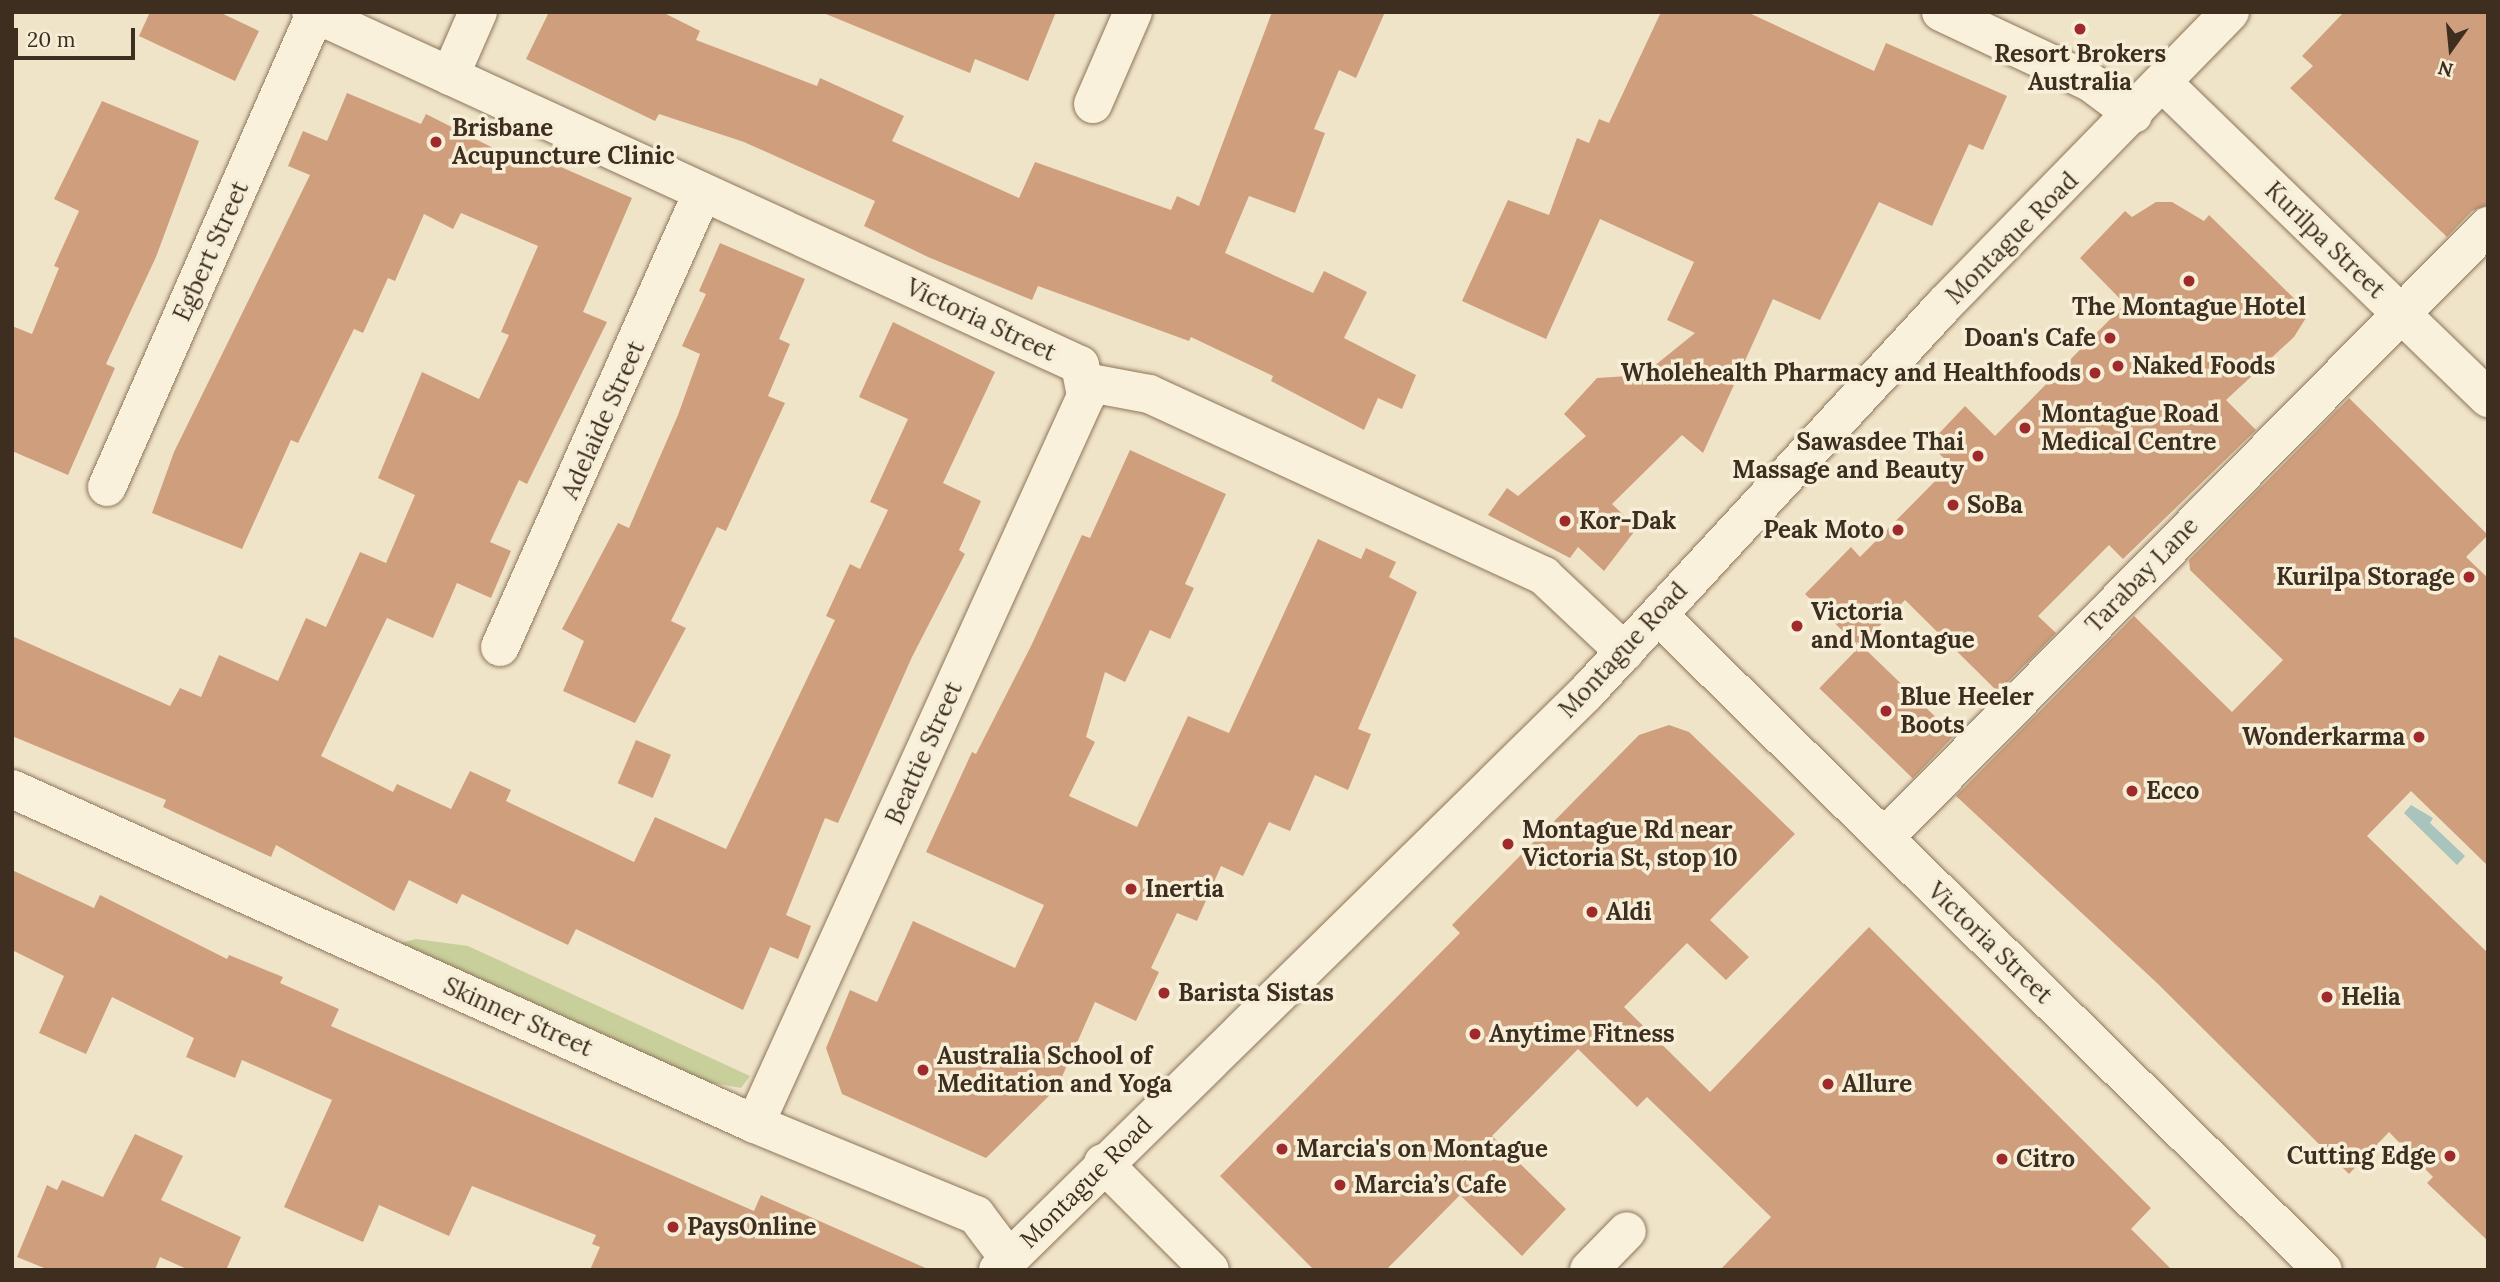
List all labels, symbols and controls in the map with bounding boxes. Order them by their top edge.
scale bar [18,14,138,58]
north arrow [2416,14,2486,84]
marker: Resort Brokers Australia [2072,21,2088,37]
text: 20 m [27,26,76,53]
place label: Resort Brokers Australia [1994,40,2166,96]
text: N [2435,56,2456,83]
place label: Brisbane Acupuncture Clinic [452,114,675,170]
marker: Brisbane Acupuncture Clinic [426,132,446,152]
street label: Montague Road [1940,166,2084,310]
street label: Kurilpa Street [2259,176,2391,304]
street label: Egbert Street [167,177,255,325]
street label: Victoria Street [902,273,1060,367]
marker: The Montague Hotel [2181,273,2197,289]
place label: The Montague Hotel [2072,293,2306,321]
place label: Doan's Cafe [1964,324,2096,352]
marker: Doan's Cafe [2102,330,2118,346]
street label: Adelaide Street [555,337,651,503]
place label: Naked Foods [2132,352,2275,380]
marker: Naked Foods [2110,358,2126,374]
place label: Wholehealth Pharmacy and Healthfoods [1621,359,2081,387]
marker: Wholehealth Pharmacy and Healthfoods [2087,365,2103,381]
place label: Montague Road Medical Centre [2041,400,2219,456]
marker: Montague Road Medical Centre [2015,418,2035,438]
place label: Sawasdee Thai Massage and Beauty [1732,428,1964,484]
marker: Sawasdee Thai Massage and Beauty [1970,448,1986,464]
place label: SoBa [1967,491,2023,519]
marker: SoBa [1945,497,1961,513]
place label: Kor-Dak [1579,507,1676,535]
street label: Tarabay Lane [2080,511,2204,639]
marker: Kor-Dak [1557,513,1573,529]
place label: Peak Moto [1763,516,1884,544]
marker: Peak Moto [1890,522,1906,538]
place label: Kurilpa Storage [2276,563,2455,591]
marker: Kurilpa Storage [2461,569,2477,585]
street label: Montague Road [1553,576,1693,724]
place label: Victoria and Montague [1811,598,1975,654]
marker: Victoria and Montague [1789,618,1805,634]
street label: Beattie Street [880,677,968,829]
place label: Blue Heeler Boots [1900,683,2034,739]
marker: Blue Heeler Boots [1878,703,1894,719]
place label: Wonderkarma [2242,723,2405,751]
marker: Wonderkarma [2411,729,2427,745]
place label: Ecco [2146,777,2199,805]
marker: Ecco [2124,783,2140,799]
place label: Montague Rd near Victoria St, stop 10 [1522,816,1738,872]
marker: Montague Rd near Victoria St, stop 10 [1500,836,1516,852]
place label: Inertia [1145,875,1224,903]
street label: Victoria Street [1922,876,2058,1010]
marker: Inertia [1123,881,1139,897]
place label: Aldi [1606,898,1652,926]
marker: Aldi [1584,904,1600,920]
street label: Skinner Street [439,971,597,1063]
place label: Barista Sistas [1178,979,1334,1007]
place label: Helia [2341,983,2401,1011]
marker: Barista Sistas [1156,985,1172,1001]
marker: Helia [2319,989,2335,1005]
place label: Anytime Fitness [1489,1020,1675,1048]
marker: Anytime Fitness [1467,1026,1483,1042]
place label: Australia School of Meditation and Yoga [937,1042,1172,1098]
marker: Australia School of Meditation and Yoga [915,1062,931,1078]
place label: Allure [1842,1070,1912,1098]
marker: Allure [1820,1076,1836,1092]
street label: Montague Road [1014,1110,1158,1254]
place label: Marcia's on Montague [1296,1135,1548,1163]
marker: Marcia's on Montague [1274,1141,1290,1157]
place label: Cutting Edge [2287,1142,2436,1170]
place label: Citro [2016,1145,2075,1173]
marker: Cutting Edge [2442,1148,2458,1164]
marker: Citro [1994,1151,2010,1167]
place label: Marcia’s Cafe [1354,1171,1507,1199]
marker: Marcia’s Cafe [1332,1177,1348,1193]
place label: PaysOnline [687,1213,816,1241]
marker: PaysOnline [665,1219,681,1235]

